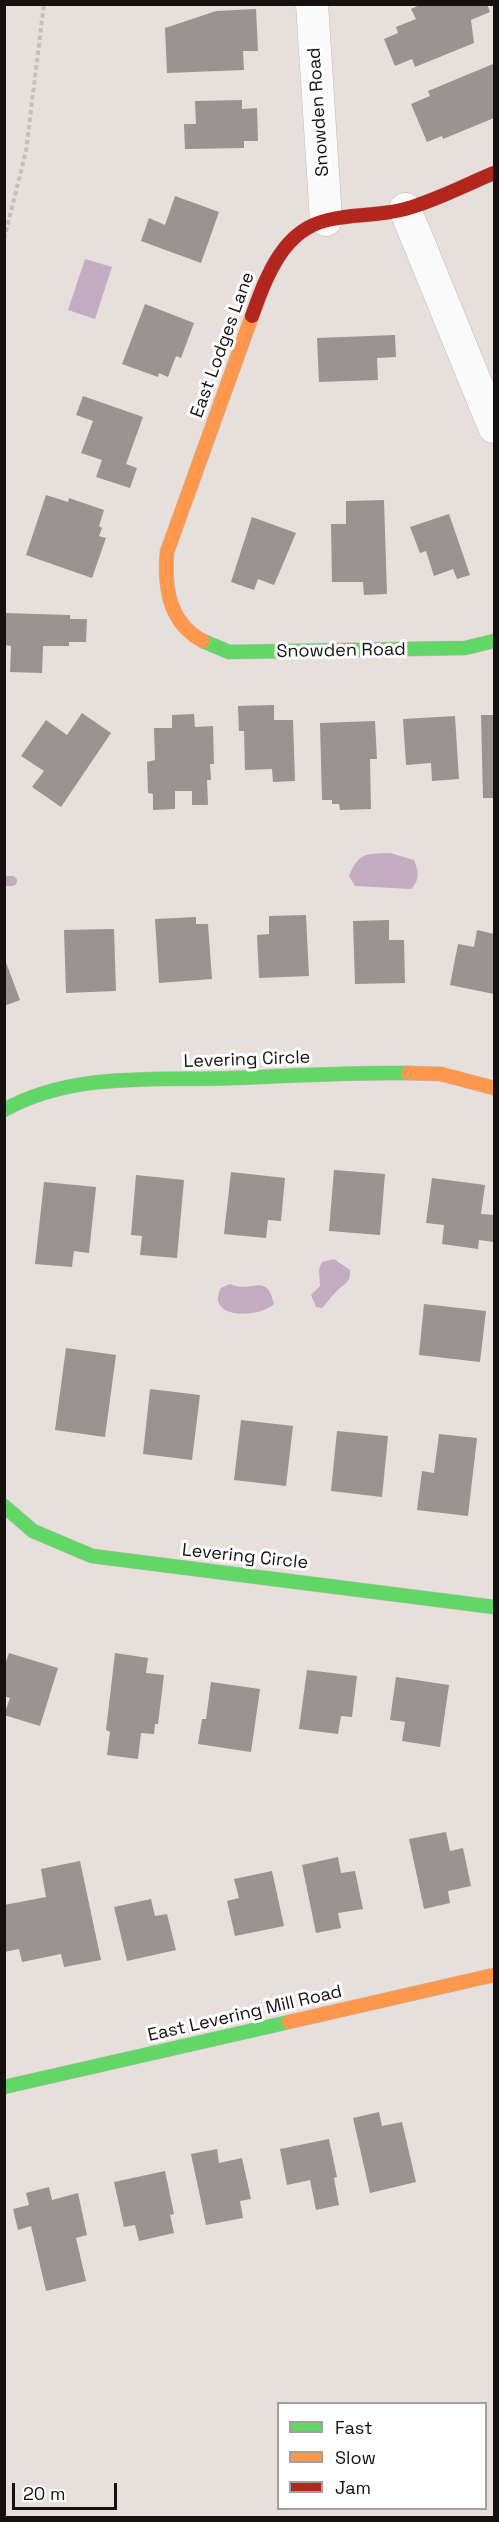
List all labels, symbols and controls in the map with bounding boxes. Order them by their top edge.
street label: Snowden Road [304,47,334,177]
street label: East Lodges Lane [187,269,259,421]
street label: Snowden Road [276,639,406,663]
street label: Levering Circle [183,1047,311,1073]
street label: Levering Circle [181,1540,309,1574]
street label: East Levering Mill Road [146,1981,344,2047]
legend [277,2402,487,2510]
text: Fast [335,2416,372,2439]
text: Slow [335,2446,376,2469]
scale bar [15,2471,120,2509]
text: Jam [335,2476,371,2499]
text: 20 m [23,2482,66,2505]

